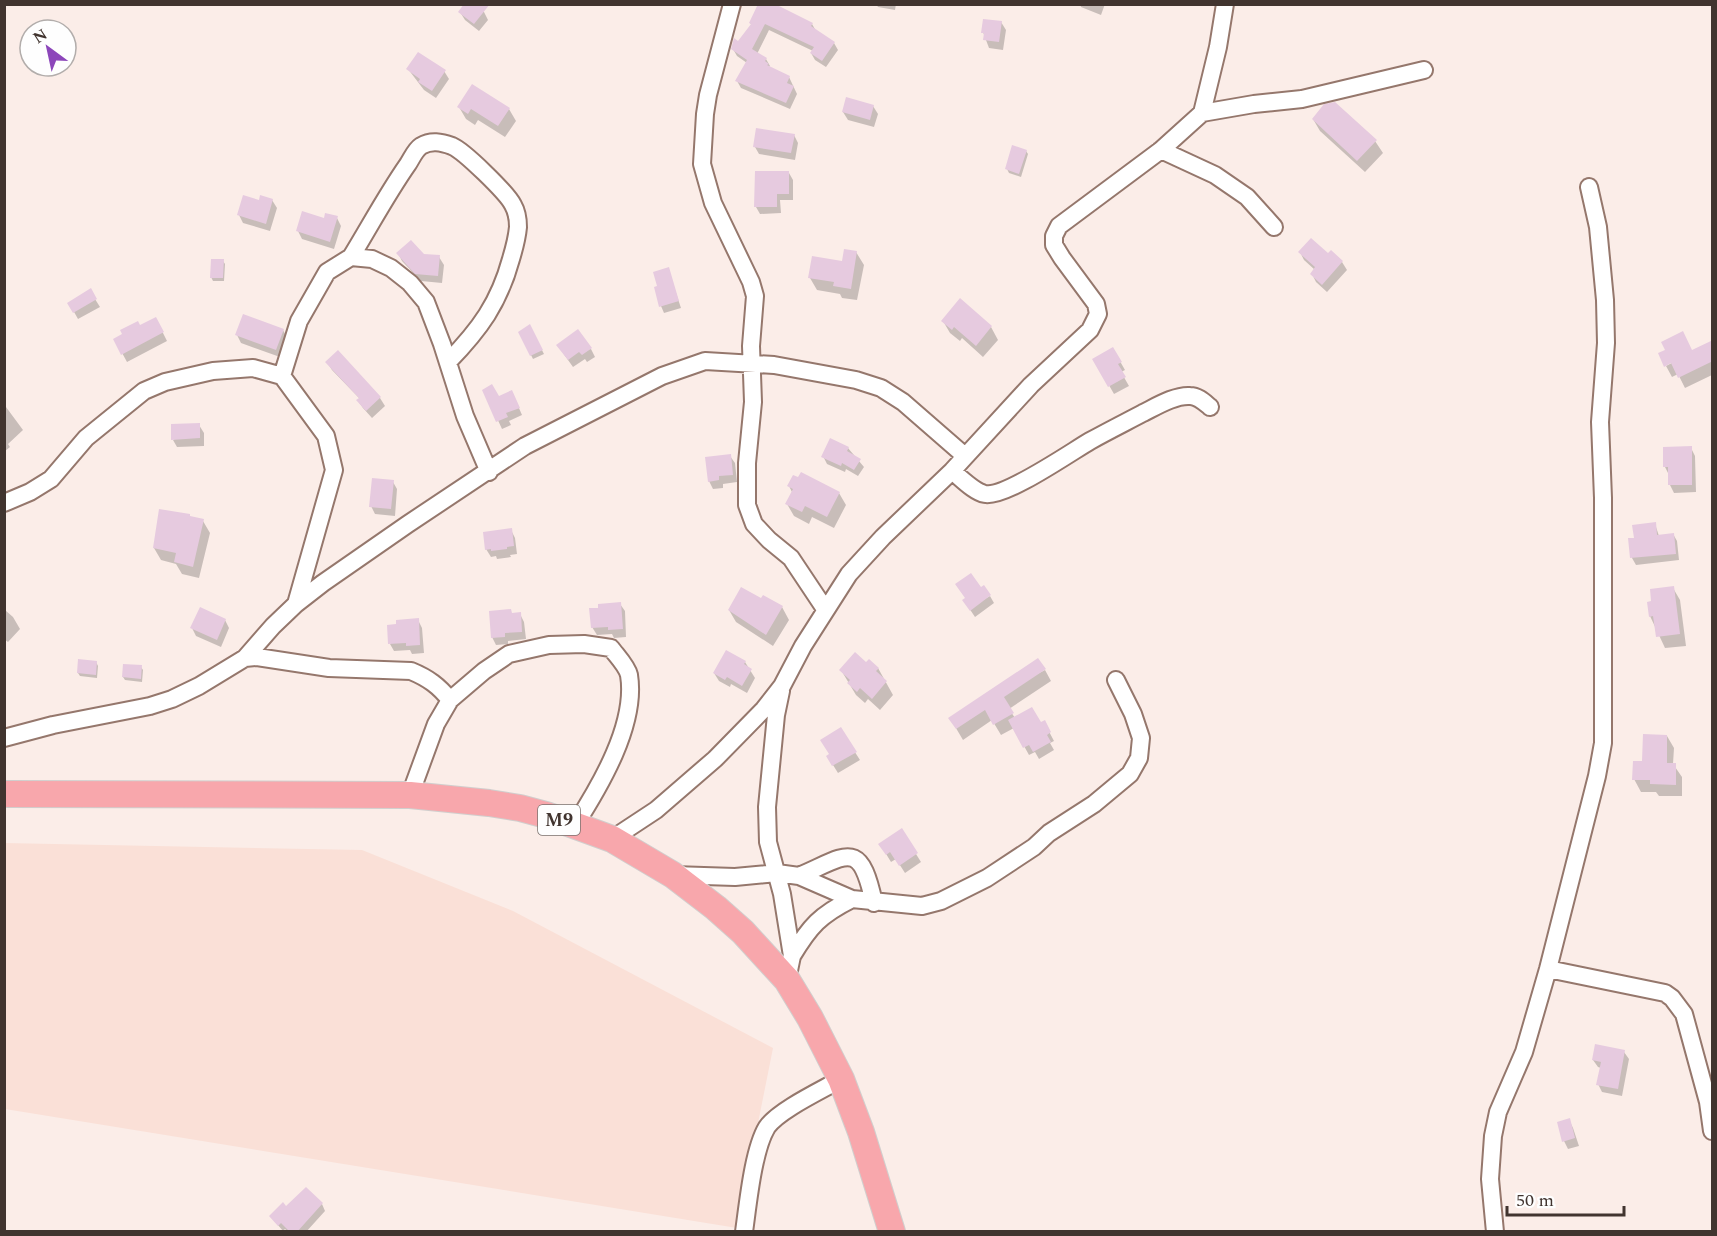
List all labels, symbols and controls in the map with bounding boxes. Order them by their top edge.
north arrow [18,18,78,78]
text: N [28,23,52,50]
road number: M9 [538,805,580,835]
scale bar [1507,1179,1624,1217]
text: 50 m [1516,1187,1554,1214]

